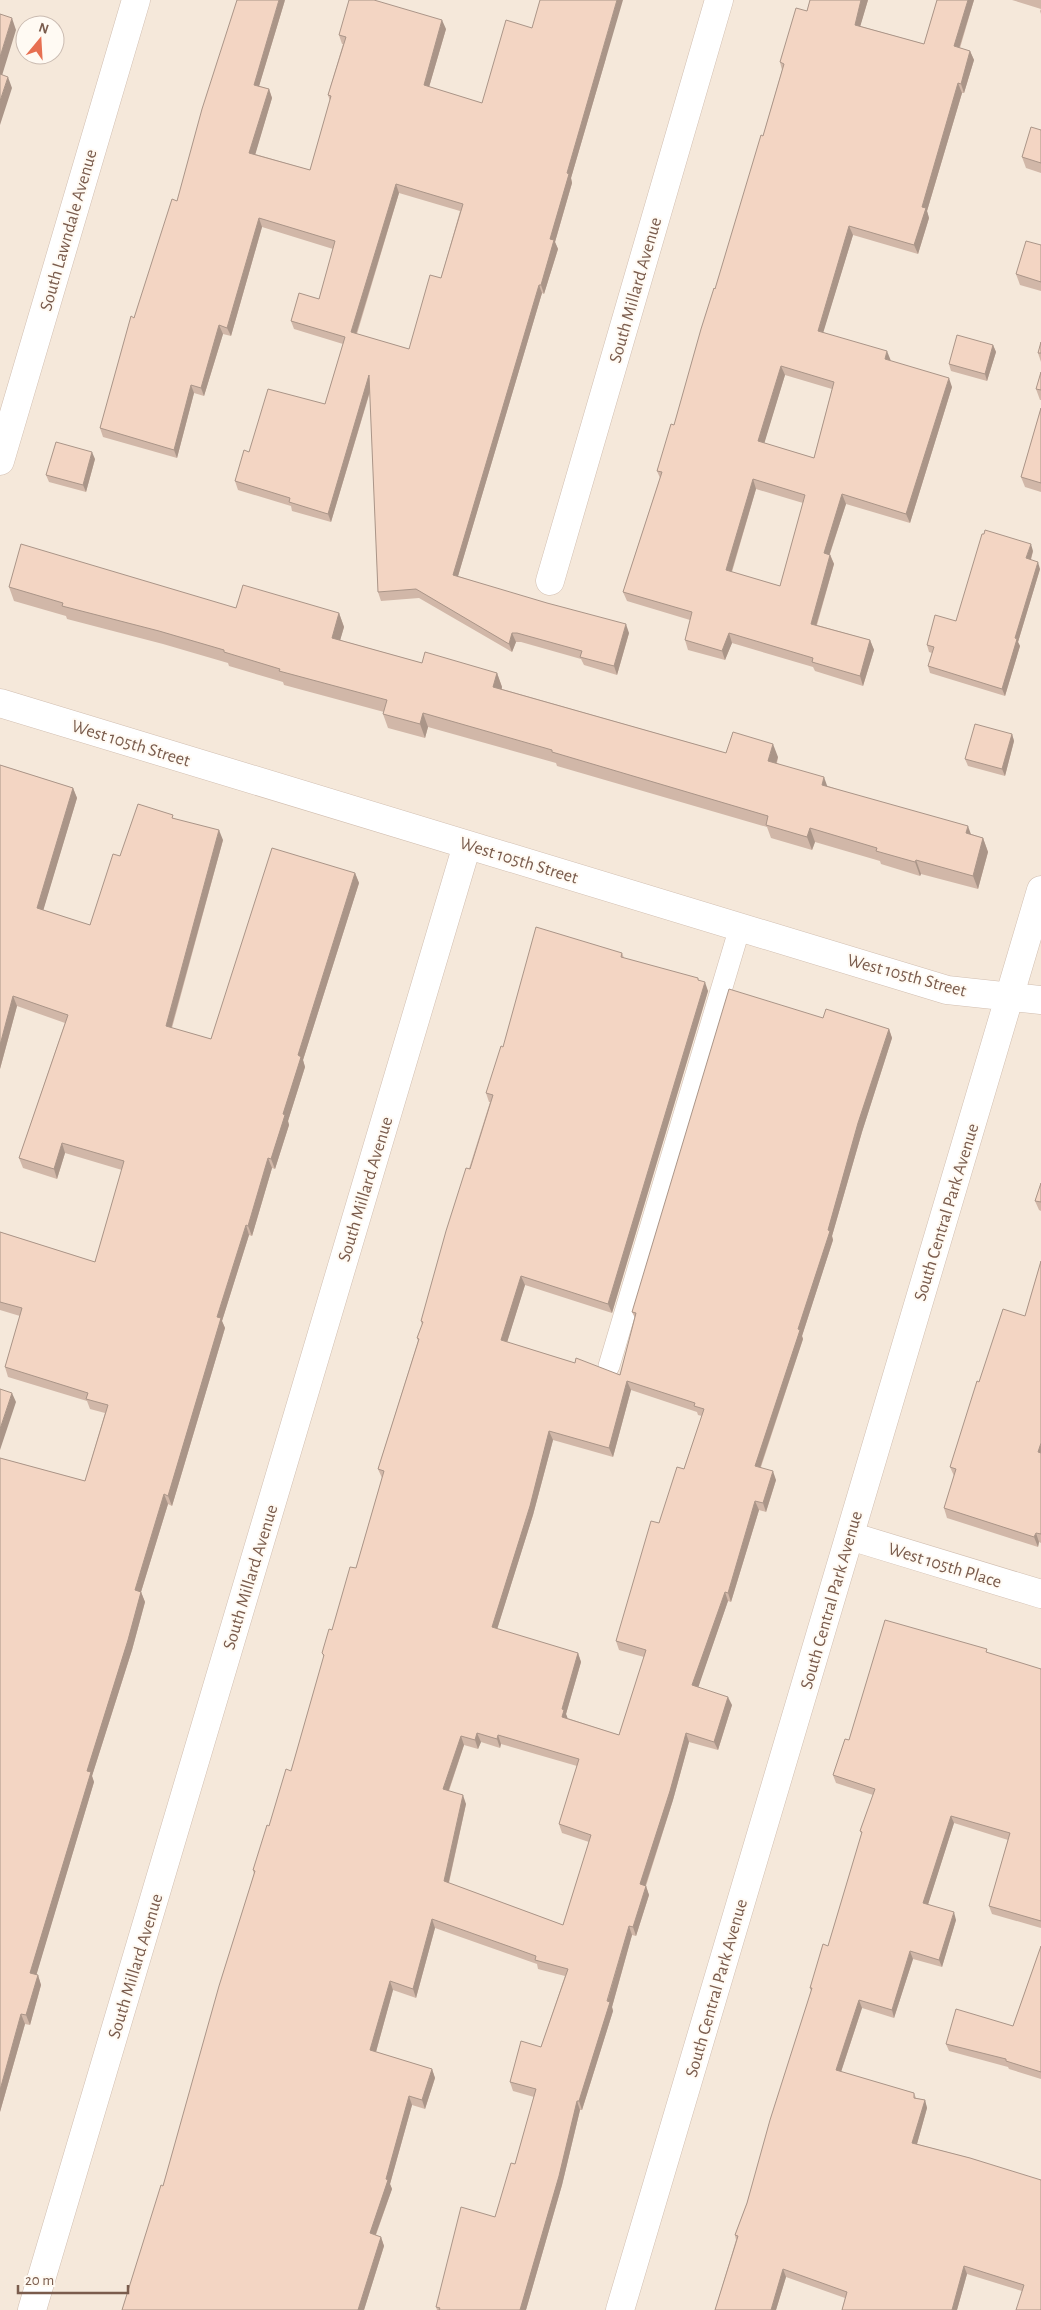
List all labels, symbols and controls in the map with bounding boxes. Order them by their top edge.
north arrow [15,15,65,65]
text: N [37,20,51,37]
street label: South Lawndale Avenue [37,148,101,313]
street label: South Millard Avenue [607,216,665,365]
street label: West 105th Street [69,717,192,771]
street label: West 105th Street [457,834,580,888]
street label: West 105th Street [845,951,969,1001]
street label: South Millard Avenue [335,1115,397,1264]
street label: South Central Park Avenue [911,1121,983,1303]
street label: South Millard Avenue [220,1503,282,1652]
street label: South Central Park Avenue [798,1509,866,1691]
street label: West 105th Place [886,1540,1004,1592]
street label: South Millard Avenue [105,1892,167,2041]
street label: South Central Park Avenue [683,1897,751,2079]
scale bar [18,2262,128,2294]
text: 20 m [25,2273,54,2288]

